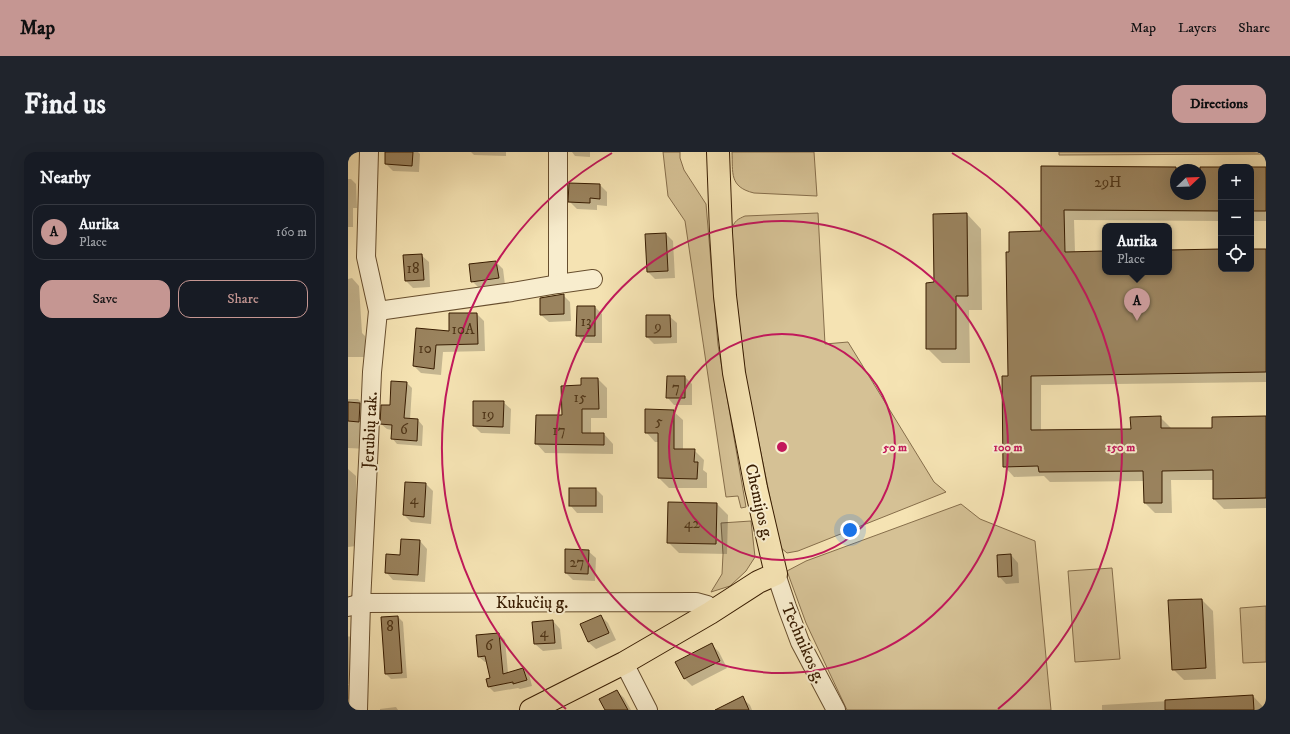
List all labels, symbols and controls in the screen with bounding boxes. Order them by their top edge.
text: Map [20,17,55,40]
text: Map [1130,19,1156,37]
text: Layers [1178,19,1216,37]
text: Share [1238,19,1270,37]
button: Directions [1172,85,1266,123]
text: Find us [24,87,106,122]
north arrow [1170,164,1206,200]
map controls [1218,164,1254,272]
button: + [1218,164,1254,200]
text: Nearby [40,167,90,189]
house number: 29H [1094,173,1122,192]
button: − [1218,200,1254,236]
text: Aurika [79,215,119,234]
popup [1102,223,1172,275]
text: A [50,224,58,240]
text: 160 m [276,224,307,240]
text: Aurika [1117,232,1157,251]
text: Place [79,234,107,250]
button: locate [1218,236,1254,272]
text: Place [1117,251,1145,267]
house number: 18 [406,259,420,278]
button: Save [40,280,170,318]
button: Share [178,280,308,318]
pin: A [1124,288,1150,321]
house number: 13 [580,312,592,331]
house number: 9 [653,317,662,336]
house number: 10A [451,320,475,339]
house number: 10 [418,339,432,358]
house number: 7 [672,378,680,397]
house number: 15 [574,388,587,407]
street label: Jerubių tak. [357,391,383,471]
house number: 19 [482,405,494,424]
house number: 5 [655,412,663,431]
house number: 6 [400,420,409,439]
house number: 17 [552,421,566,440]
centre of rings [775,440,789,454]
text: 50 m [882,440,907,455]
text: 100 m [994,440,1022,455]
text: 150 m [1107,440,1135,455]
street label: Chemijos g. [739,462,779,543]
house number: 4 [410,490,419,509]
house number: 42 [684,514,701,533]
your location [840,520,860,540]
house number: 27 [570,553,585,572]
street label: Kukučių g. [496,592,568,614]
street label: Technikos g. [776,600,831,687]
house number: 8 [386,617,394,636]
house number: 4 [540,623,549,642]
house number: 6 [485,636,494,655]

